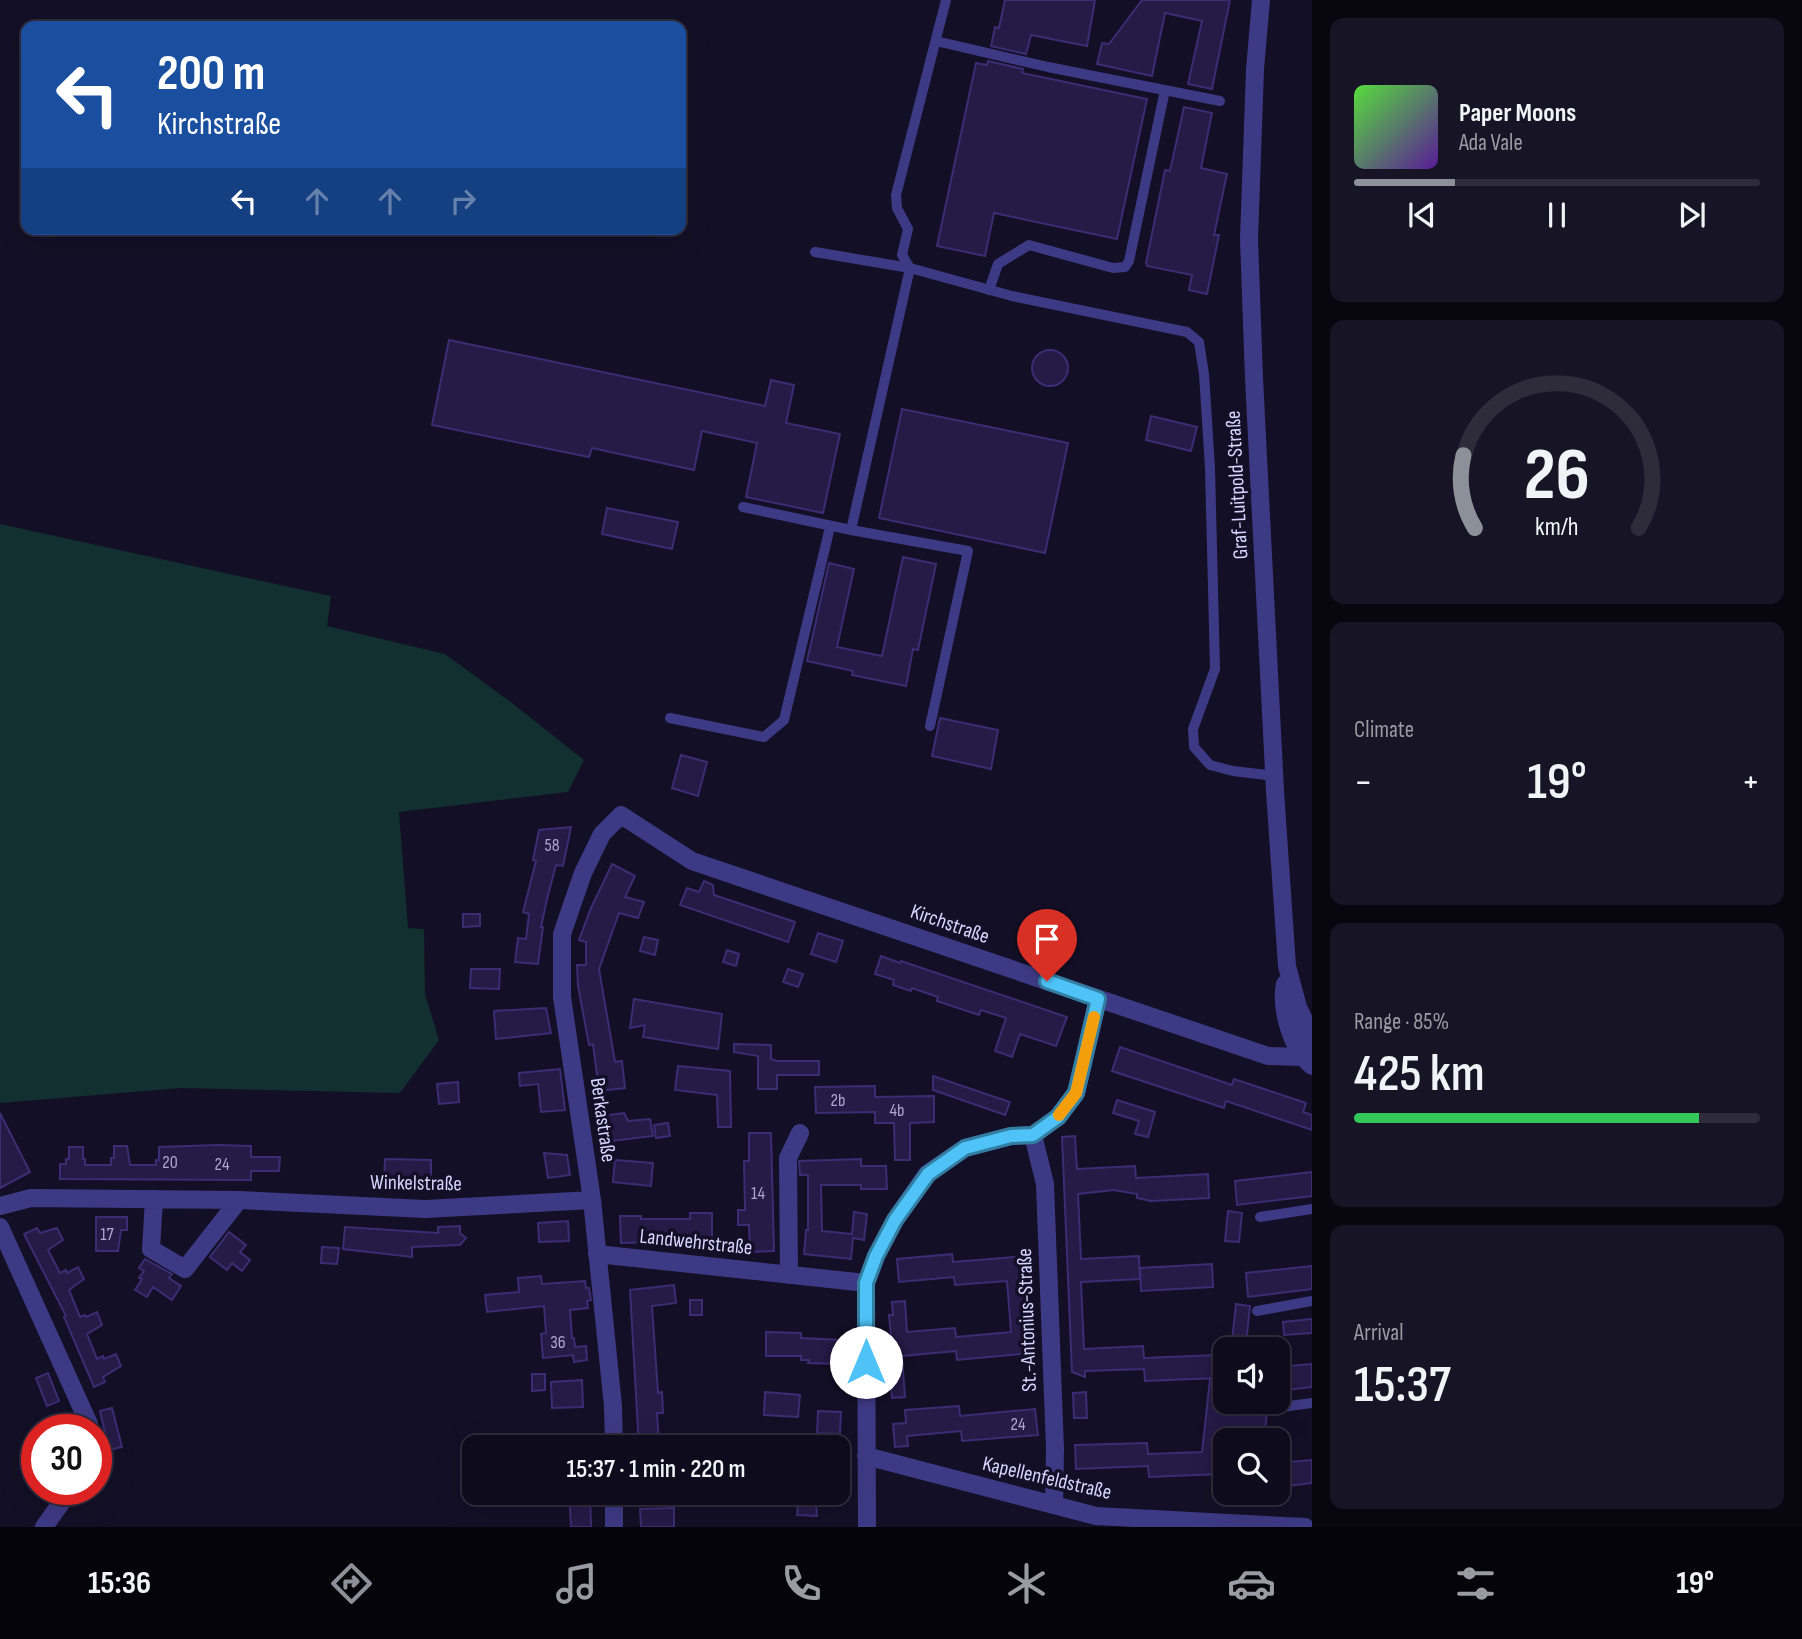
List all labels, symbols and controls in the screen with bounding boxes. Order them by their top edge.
text: 200 m [157,45,265,104]
icon: left [42,49,133,140]
text: Paper Moons [1459,98,1576,129]
text: Kirchstraße [157,105,281,144]
text: Ada Vale [1459,129,1523,157]
icon: left [225,182,263,220]
icon: ahead [298,182,336,220]
icon: ahead [371,182,409,220]
icon: right [444,182,482,220]
icon: previous [1403,196,1441,234]
icon: pause [1538,196,1576,234]
icon: next [1673,196,1711,234]
street label: Graf-Luitpold-Straße [1221,410,1253,560]
text: 26 [1524,432,1590,520]
text: km/h [1535,511,1579,542]
text: Climate [1354,716,1414,744]
text: 19° [1527,751,1587,814]
text: − [1354,760,1373,805]
text: + [1741,760,1760,805]
house number: 58 [544,835,560,856]
street label: Kirchstraße [907,899,993,949]
pin [1017,909,1077,981]
icon: arrive [1028,920,1066,958]
text: Range · 85% [1354,1008,1449,1036]
text: 425 km [1354,1043,1485,1106]
street label: Berkastraße [585,1076,621,1164]
house number: 2b [831,1090,845,1111]
house number: 4b [890,1100,905,1121]
house number: 20 [162,1152,178,1173]
house number: 24 [215,1154,230,1175]
street label: Winkelstraße [370,1170,462,1196]
house number: 14 [751,1183,765,1204]
house number: 17 [100,1224,115,1245]
street label: Landwehrstraße [638,1224,754,1260]
street label: St.-Antonius-Straße [1012,1248,1042,1392]
text: Arrival [1354,1319,1403,1347]
position arrow [829,1325,903,1399]
house number: 36 [550,1332,566,1353]
map controls [1213,1337,1290,1505]
button: sound [1213,1337,1290,1414]
text: 15:37 [1354,1354,1451,1417]
speed limit sign: 30 [21,1414,112,1505]
house number: 24 [1011,1414,1026,1435]
button: search [1213,1428,1290,1505]
street label: Kapellenfeldstraße [980,1451,1114,1505]
text: 15:37 · 1 min · 220 m [567,1454,745,1485]
icon: directions [327,1559,376,1608]
icon: music [552,1559,601,1608]
icon: phone [777,1559,826,1608]
icon: climate [1002,1559,1051,1608]
icon: car [1227,1559,1276,1608]
icon: filters [1451,1559,1500,1608]
text: 15:36 [88,1564,151,1603]
text: 19° [1676,1564,1714,1603]

